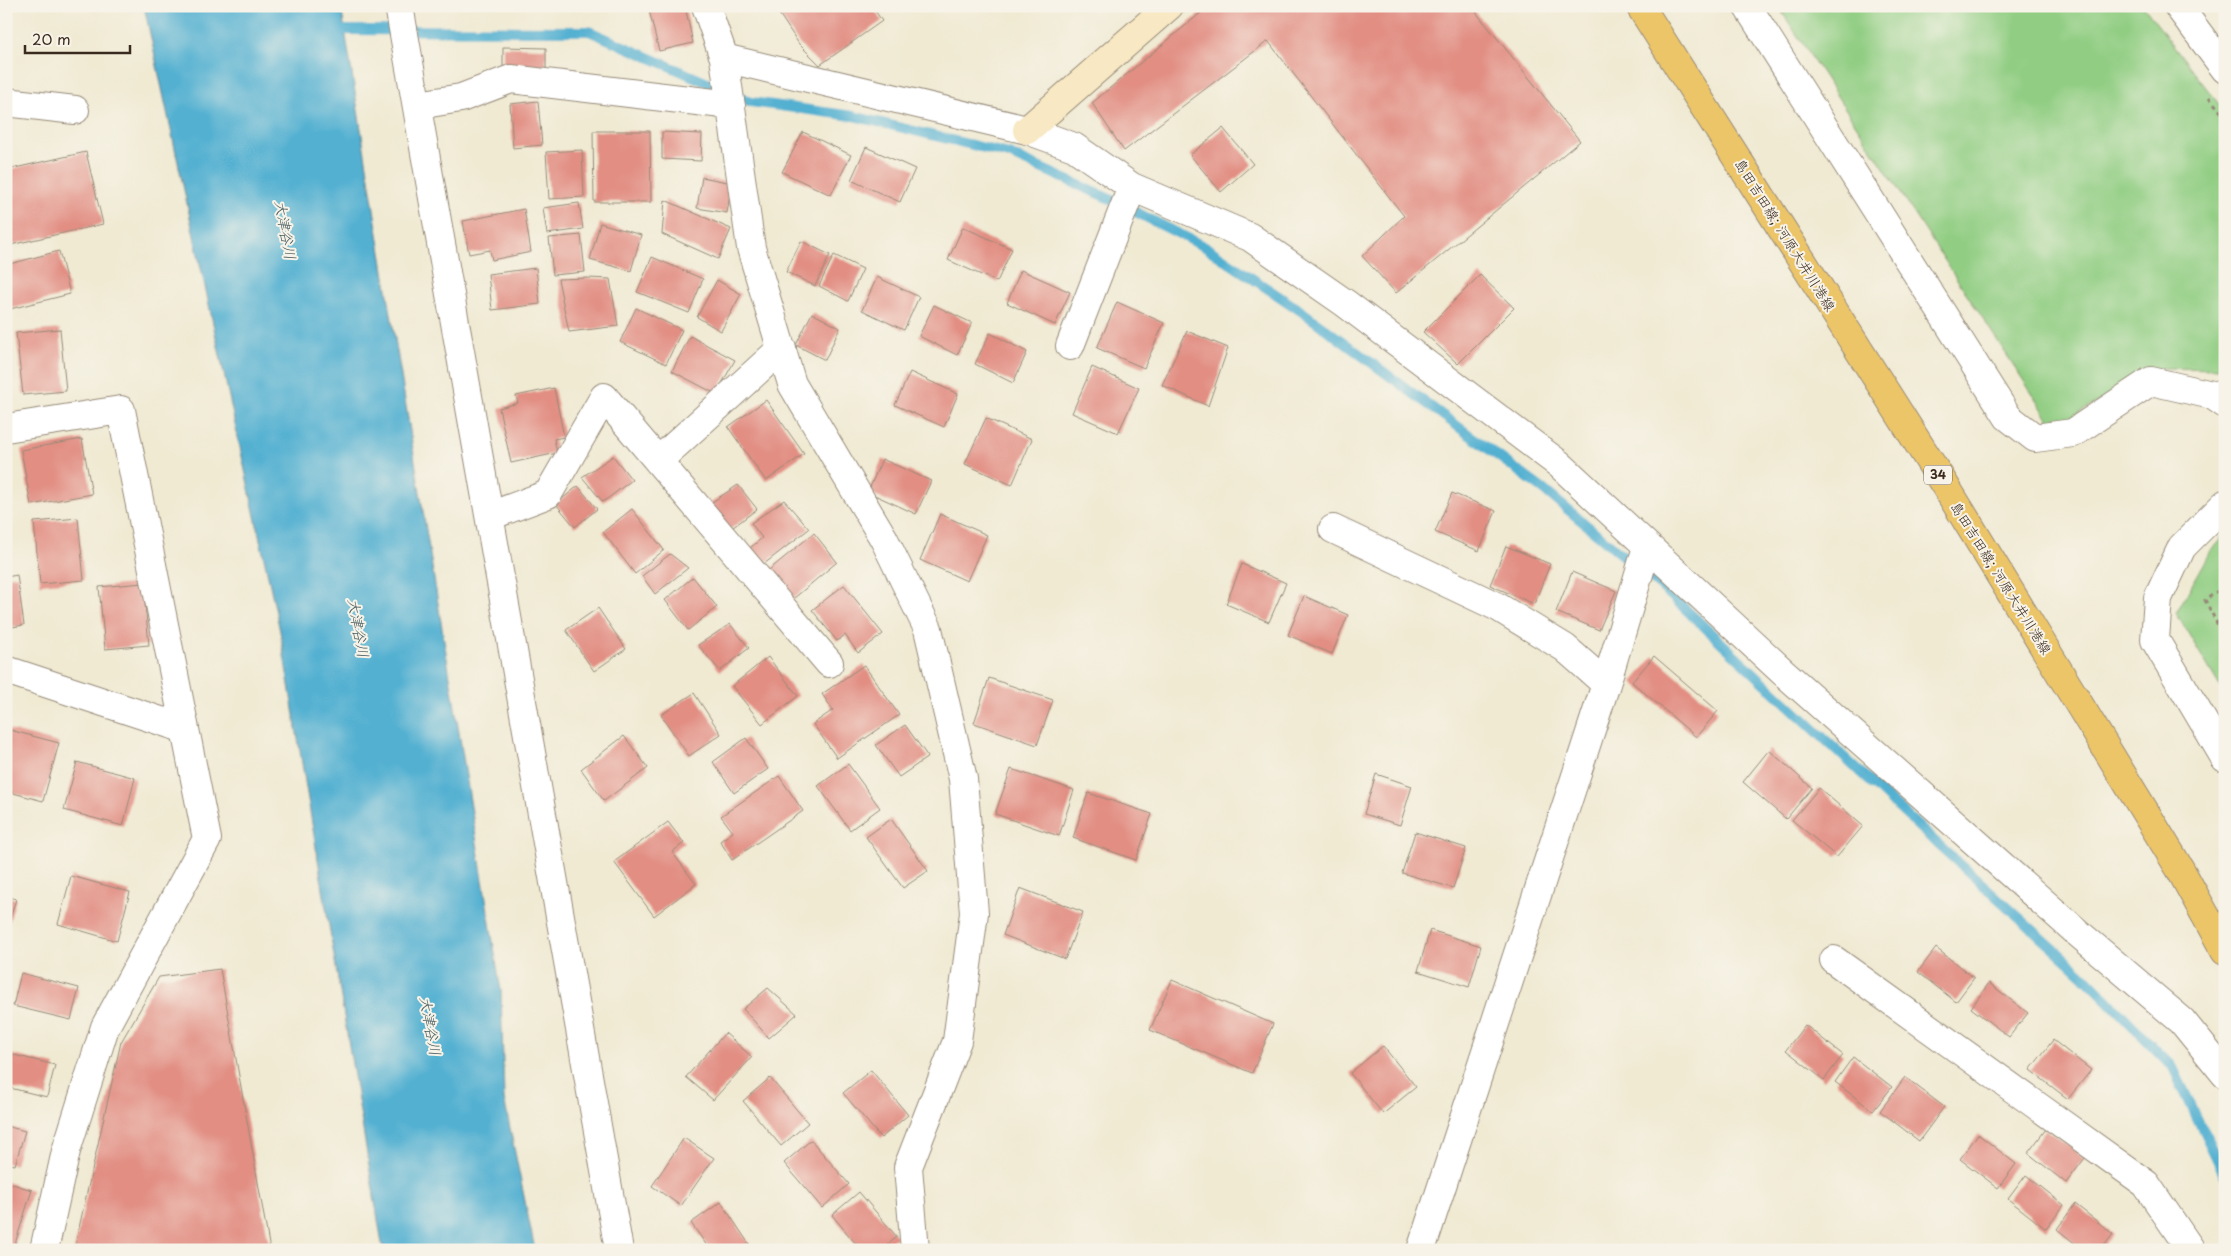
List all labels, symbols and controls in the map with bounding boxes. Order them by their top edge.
scale bar [25,22,130,54]
text: 20 m [32,27,71,50]
street label: 島田吉田線; 河原大井川港線 [1730,154,1841,315]
water label: 大津谷川 [270,198,303,261]
road number: 34 [1924,466,1952,484]
street label: 島田吉田線; 河原大井川港線 [1946,497,2057,658]
water label: 大津谷川 [343,596,376,659]
water label: 大津谷川 [415,994,448,1057]

